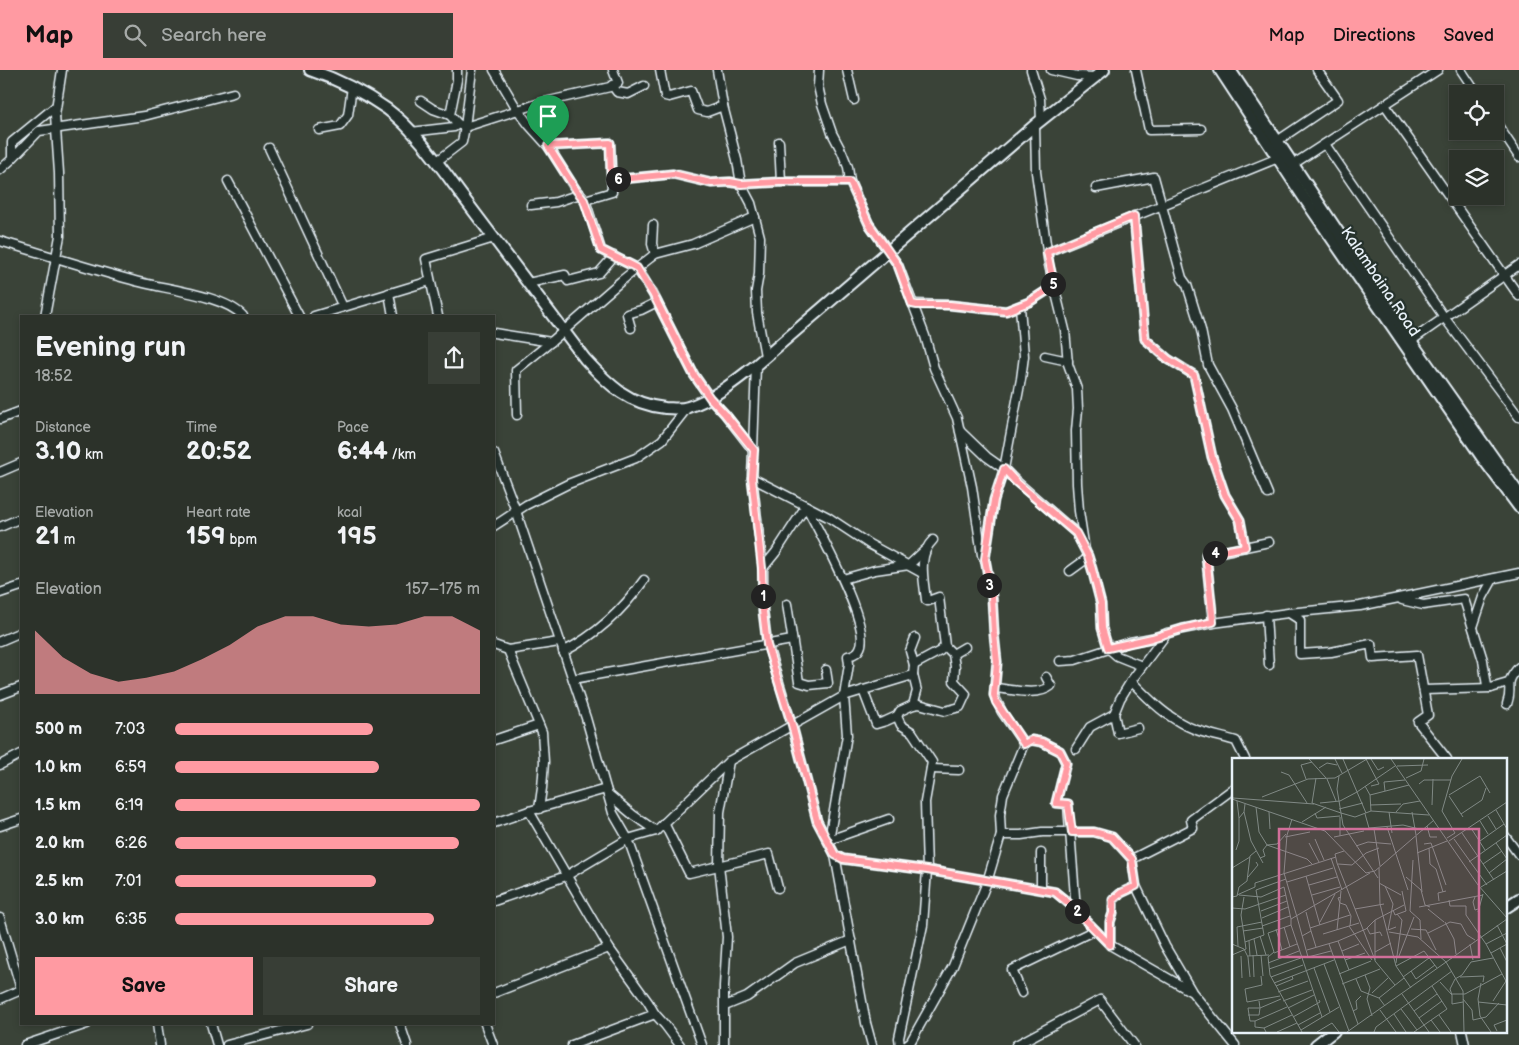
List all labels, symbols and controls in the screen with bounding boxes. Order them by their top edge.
search box [103,13,453,58]
text: Map [25,21,73,50]
icon: search [121,21,149,49]
text: Search here [161,24,267,47]
text: Map [1269,25,1305,46]
text: Directions [1333,25,1415,46]
text: Saved [1443,25,1494,46]
map controls [1449,85,1504,205]
button: locate [1449,85,1504,140]
pin [527,95,569,146]
icon: arrive [534,102,562,130]
button: layers [1449,150,1504,205]
pin: 6 [606,166,630,192]
text: 6 [614,171,623,188]
street label: Kalambaina Road [1336,224,1424,340]
pin: 5 [1040,272,1066,296]
text: 5 [1049,276,1058,293]
text: Evening run [35,331,186,364]
button: share [428,332,480,384]
text: 18:52 [35,367,72,386]
text: Distance [35,419,91,436]
text: Time [186,419,217,436]
text: Pace [337,419,369,436]
text: 3.10 [35,436,81,467]
text: 20:52 [186,436,252,467]
text: 6:44 [337,436,388,467]
text: km [81,446,103,463]
text: /km [388,446,416,463]
text: Elevation [35,504,93,521]
text: Heart rate [186,504,251,521]
text: kcal [337,504,362,521]
text: 21 [35,521,60,552]
text: 159 [186,521,226,552]
text: 195 [337,521,377,552]
text: m [60,531,75,548]
text: bpm [226,531,257,548]
pin: 4 [1202,540,1228,566]
text: 4 [1211,545,1220,562]
pin: 3 [976,572,1002,598]
text: 3 [985,577,994,594]
text: Elevation [35,580,102,599]
text: 157–175 m [405,580,480,599]
pin: 1 [750,584,776,608]
text: 1 [761,588,766,605]
text: 500 m [35,720,82,739]
text: 7:03 [115,720,145,739]
text: 1.0 km [35,758,82,777]
text: 6:59 [115,758,146,777]
inset map [1232,758,1506,1032]
text: 1.5 km [35,796,81,815]
text: 6:19 [115,796,143,815]
text: 2.0 km [35,834,84,853]
text: 6:26 [115,834,147,853]
text: 2.5 km [35,872,84,891]
text: 7:01 [115,872,142,891]
pin: 2 [1064,898,1090,924]
text: 2 [1073,903,1082,920]
text: 3.0 km [35,910,84,929]
text: 6:35 [115,910,147,929]
button: Save [35,957,253,1015]
button: Share [263,957,480,1015]

